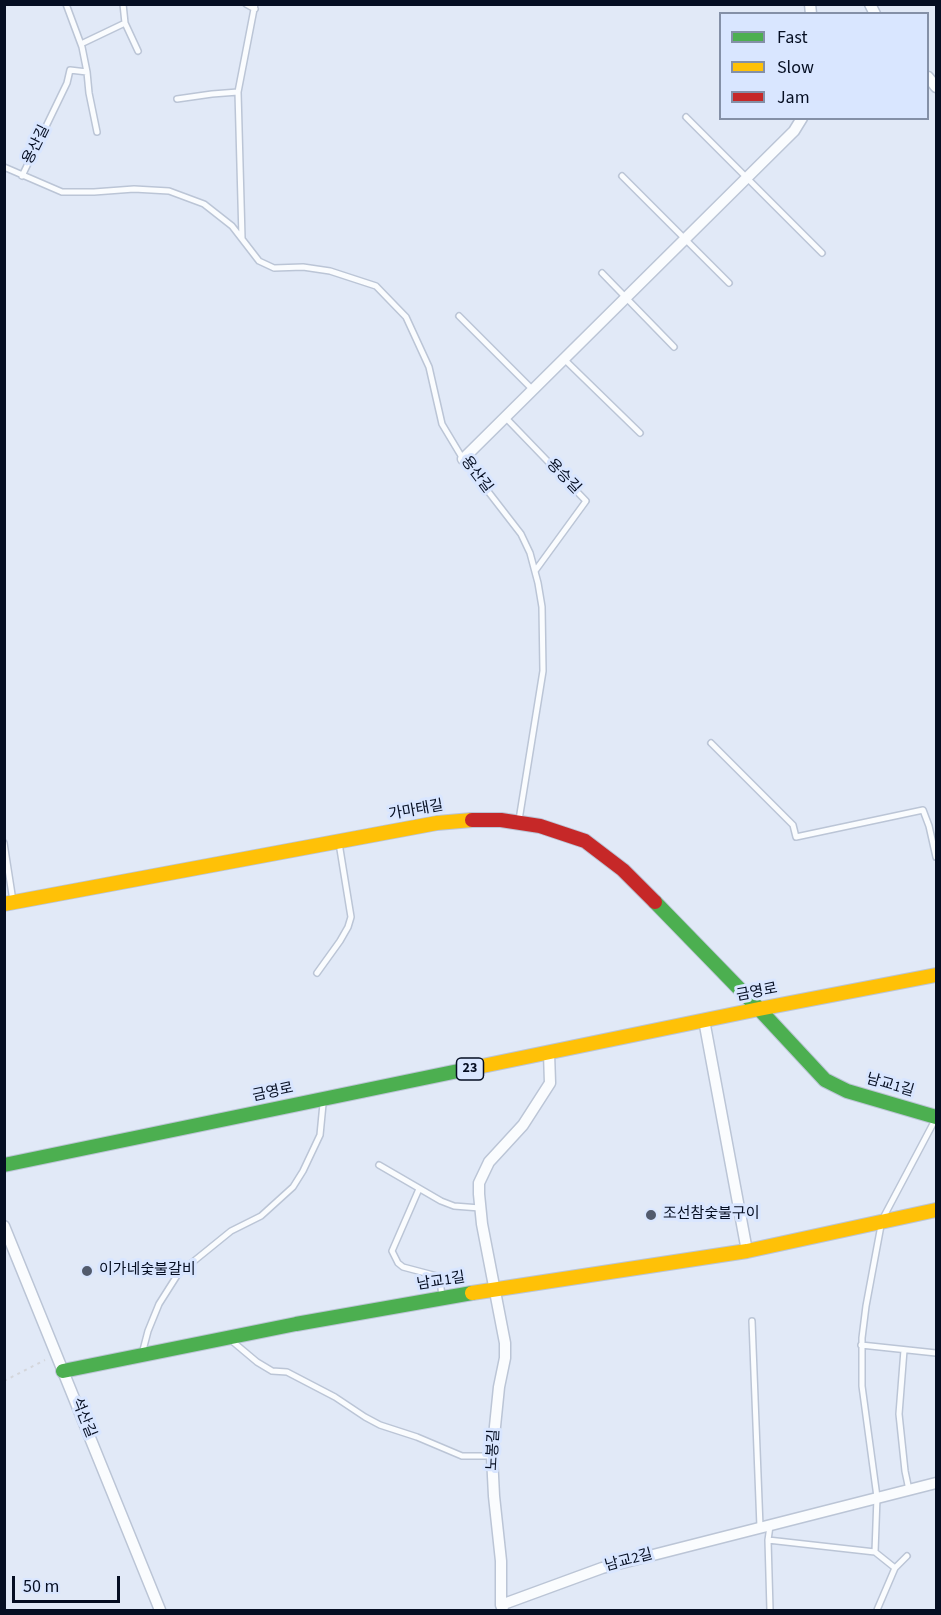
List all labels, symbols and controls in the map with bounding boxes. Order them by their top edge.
legend [719,12,929,120]
text: Fast [777,25,808,50]
text: Slow [777,55,814,80]
text: Jam [777,85,810,110]
street label: 용산길 [20,122,54,168]
street label: 용산길 [456,453,496,497]
street label: 용승길 [542,456,584,498]
street label: 가마태길 [387,797,445,825]
street label: 금영로 [735,980,779,1006]
road number: 23 [456,1058,484,1080]
street label: 남교1길 [864,1071,916,1101]
street label: 금영로 [251,1080,295,1106]
place label: 조선참숯불구이 [663,1206,760,1224]
marker: 조선참숯불구이 [644,1208,658,1222]
place label: 이가네숯불갈비 [99,1262,196,1280]
marker: 이가네숯불갈비 [80,1264,94,1278]
street label: 남교1길 [415,1269,467,1295]
street label: 석산길 [67,1395,99,1441]
street label: 노봉길 [484,1429,504,1471]
street label: 남교2길 [603,1546,655,1576]
scale bar [15,1564,123,1602]
text: 50 m [23,1574,59,1599]

